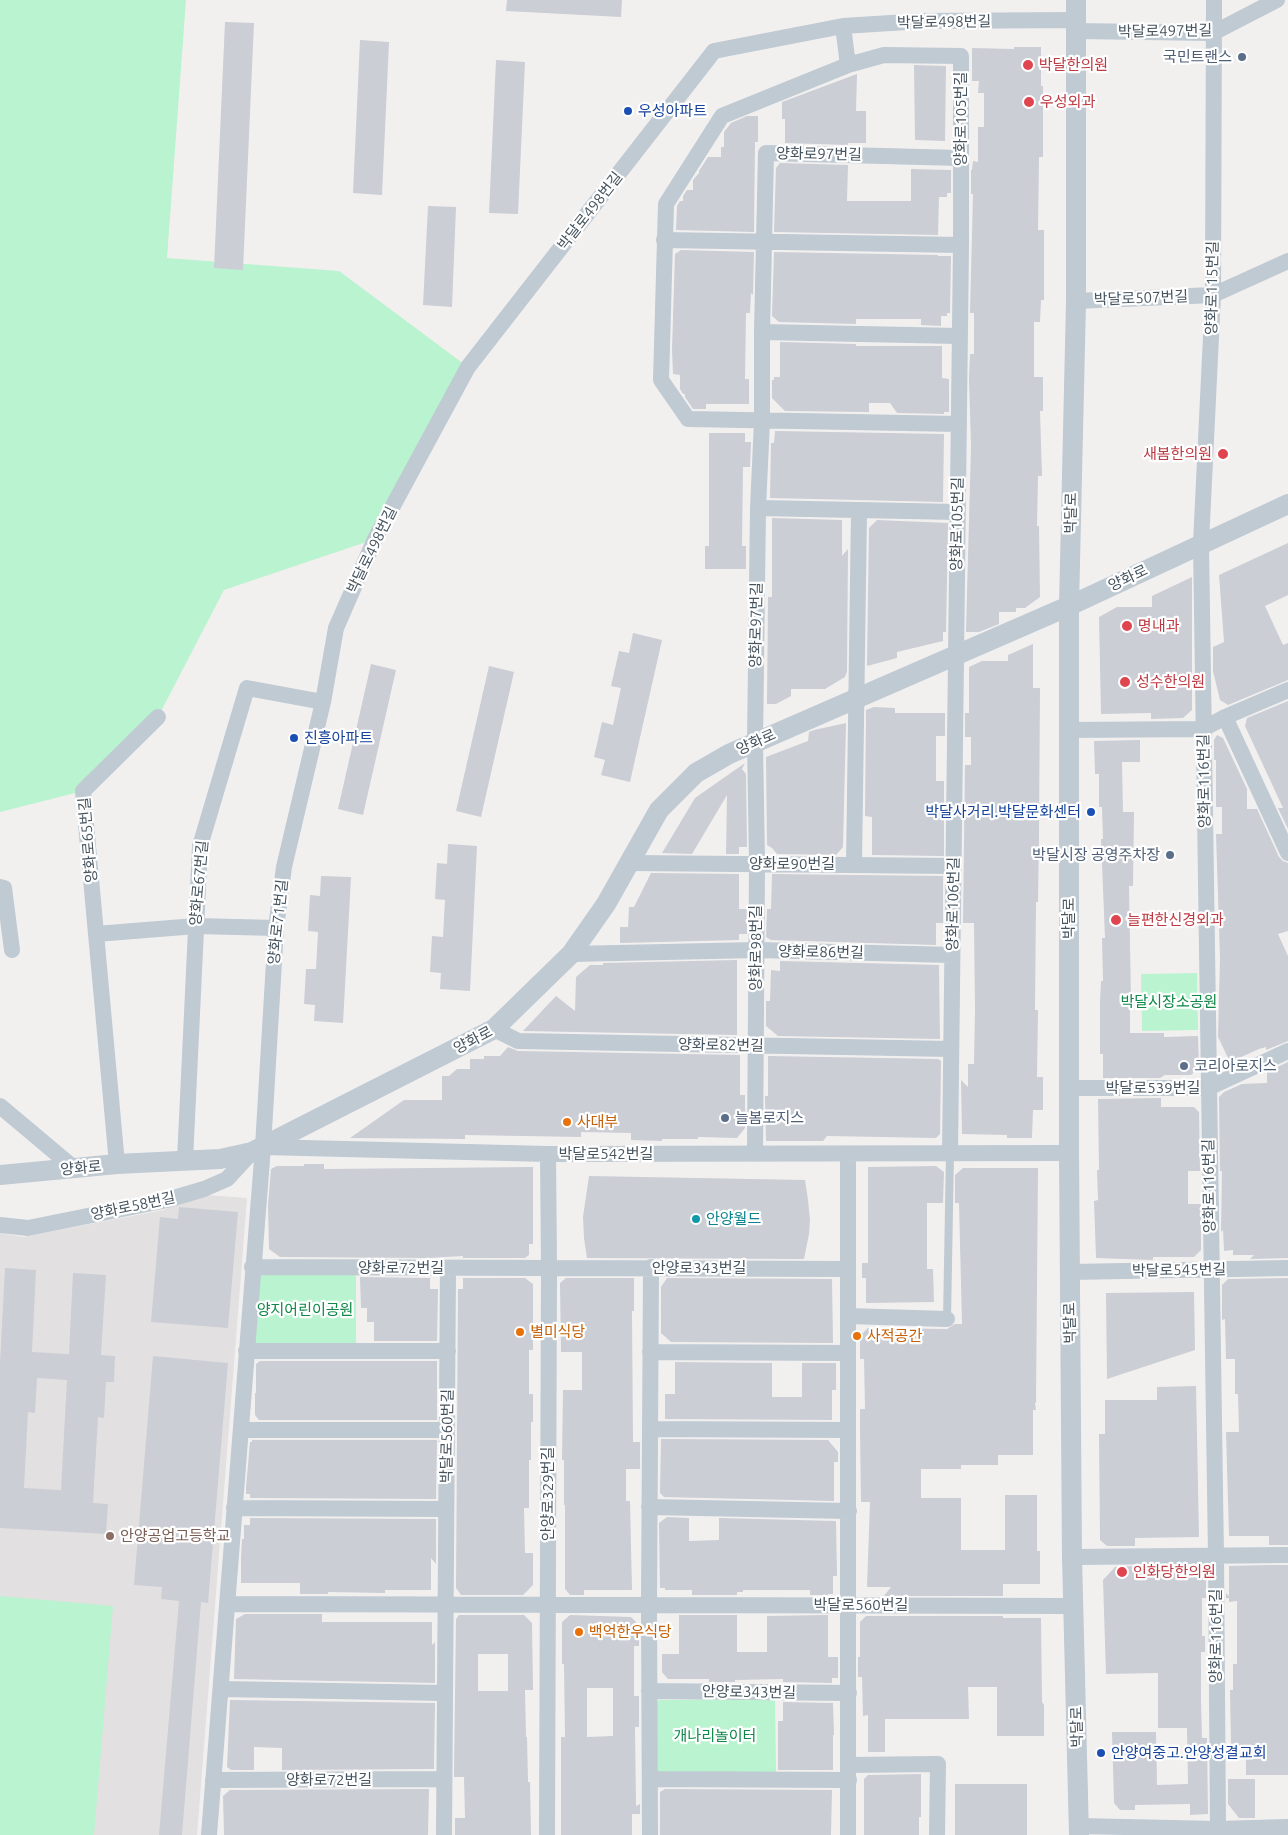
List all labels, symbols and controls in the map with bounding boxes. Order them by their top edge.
street label: 박달로498번길 [897,12,991,32]
street label: 박달로497번길 [1118,21,1212,41]
place label: 국민트랜스 [1163,48,1232,66]
marker: 국민트랜스 [1236,51,1248,63]
place label: 박달한의원 [1039,56,1108,74]
marker: 박달한의원 [1021,58,1035,72]
street label: 양화로105번길 [952,72,970,166]
place label: 우성외과 [1040,93,1095,111]
marker: 우성외과 [1022,95,1036,109]
place label: 우성아파트 [638,102,707,120]
marker: 우성아파트 [622,105,634,117]
street label: 양화로97번길 [776,144,862,164]
street label: 박달로498번길 [554,168,626,254]
street label: 양화로115번길 [1202,241,1222,335]
street label: 박달로507번길 [1094,287,1188,309]
place label: 새봄한의원 [1143,445,1212,463]
marker: 새봄한의원 [1216,447,1230,461]
street label: 양화로105번길 [947,477,967,571]
street label: 박달로 [1062,492,1080,534]
street label: 박달로498번길 [343,504,401,596]
street label: 양화로 [1105,561,1151,595]
street label: 양화로97번길 [746,582,766,668]
place label: 명내과 [1138,617,1179,635]
marker: 명내과 [1120,619,1134,633]
place label: 성수한의원 [1136,673,1205,691]
marker: 성수한의원 [1118,675,1132,689]
street label: 양화로 [733,725,779,759]
place label: 진흥아파트 [304,729,373,747]
marker: 진흥아파트 [288,732,300,744]
street label: 양화로116번길 [1194,734,1214,828]
street label: 양화로65번길 [75,796,101,884]
place label: 박달사거리.박달문화센터 [926,803,1081,821]
marker: 박달사거리.박달문화센터 [1085,806,1097,818]
street label: 양화로67번길 [186,839,212,927]
place label: 박달시장 공영주차장 [1032,846,1160,864]
marker: 박달시장 공영주차장 [1164,849,1176,861]
street label: 양화로90번길 [749,855,835,873]
street label: 양화로106번길 [943,857,963,951]
street label: 양화로71번길 [265,878,291,966]
street label: 박달로 [1060,897,1078,939]
street label: 양화로98번길 [747,905,765,991]
place label: 늘편한신경외과 [1127,911,1224,929]
marker: 늘편한신경외과 [1109,913,1123,927]
street label: 양화로86번길 [778,942,864,962]
park label: 박달시장소공원 [1121,993,1217,1011]
street label: 양화로 [450,1022,496,1058]
street label: 양화로82번길 [678,1035,764,1055]
place label: 코리아로지스 [1194,1057,1277,1075]
marker: 코리아로지스 [1178,1060,1190,1072]
street label: 박달로539번길 [1106,1079,1200,1097]
place label: 늘봄로지스 [735,1109,804,1127]
marker: 늘봄로지스 [719,1112,731,1124]
place label: 사대부 [577,1113,618,1131]
marker: 사대부 [561,1116,573,1128]
street label: 양화로116번길 [1199,1139,1219,1233]
street label: 박달로542번길 [559,1145,653,1163]
street label: 양화로 [60,1157,102,1179]
street label: 양화로58번길 [89,1188,177,1224]
place label: 안양월드 [706,1210,761,1228]
marker: 안양월드 [690,1213,702,1225]
street label: 양화로72번길 [358,1259,444,1277]
street label: 안양로343번길 [652,1259,746,1277]
street label: 박달로545번길 [1132,1260,1226,1280]
park label: 양지어린이공원 [257,1301,353,1319]
street label: 박달로 [1061,1302,1079,1344]
place label: 별미식당 [530,1323,585,1341]
marker: 별미식당 [514,1326,526,1338]
place label: 사적공간 [867,1327,922,1345]
marker: 사적공간 [851,1330,863,1342]
street label: 박달로560번길 [437,1389,457,1483]
street label: 안양로329번길 [539,1447,557,1541]
place label: 안양공업고등학교 [120,1527,230,1545]
marker: 안양공업고등학교 [104,1530,116,1542]
place label: 인화당한의원 [1133,1563,1216,1581]
marker: 인화당한의원 [1115,1565,1129,1579]
street label: 양화로116번길 [1207,1589,1225,1683]
street label: 박달로560번길 [814,1596,908,1614]
place label: 백억한우식당 [589,1623,672,1641]
marker: 백억한우식당 [573,1626,585,1638]
street label: 안양로343번길 [702,1682,796,1702]
street label: 박달로 [1068,1706,1086,1748]
park label: 개나리놀이터 [674,1727,756,1745]
place label: 안양여중고.안양성결교회 [1111,1744,1266,1762]
marker: 안양여중고.안양성결교회 [1095,1747,1107,1759]
street label: 양화로72번길 [286,1771,372,1789]

